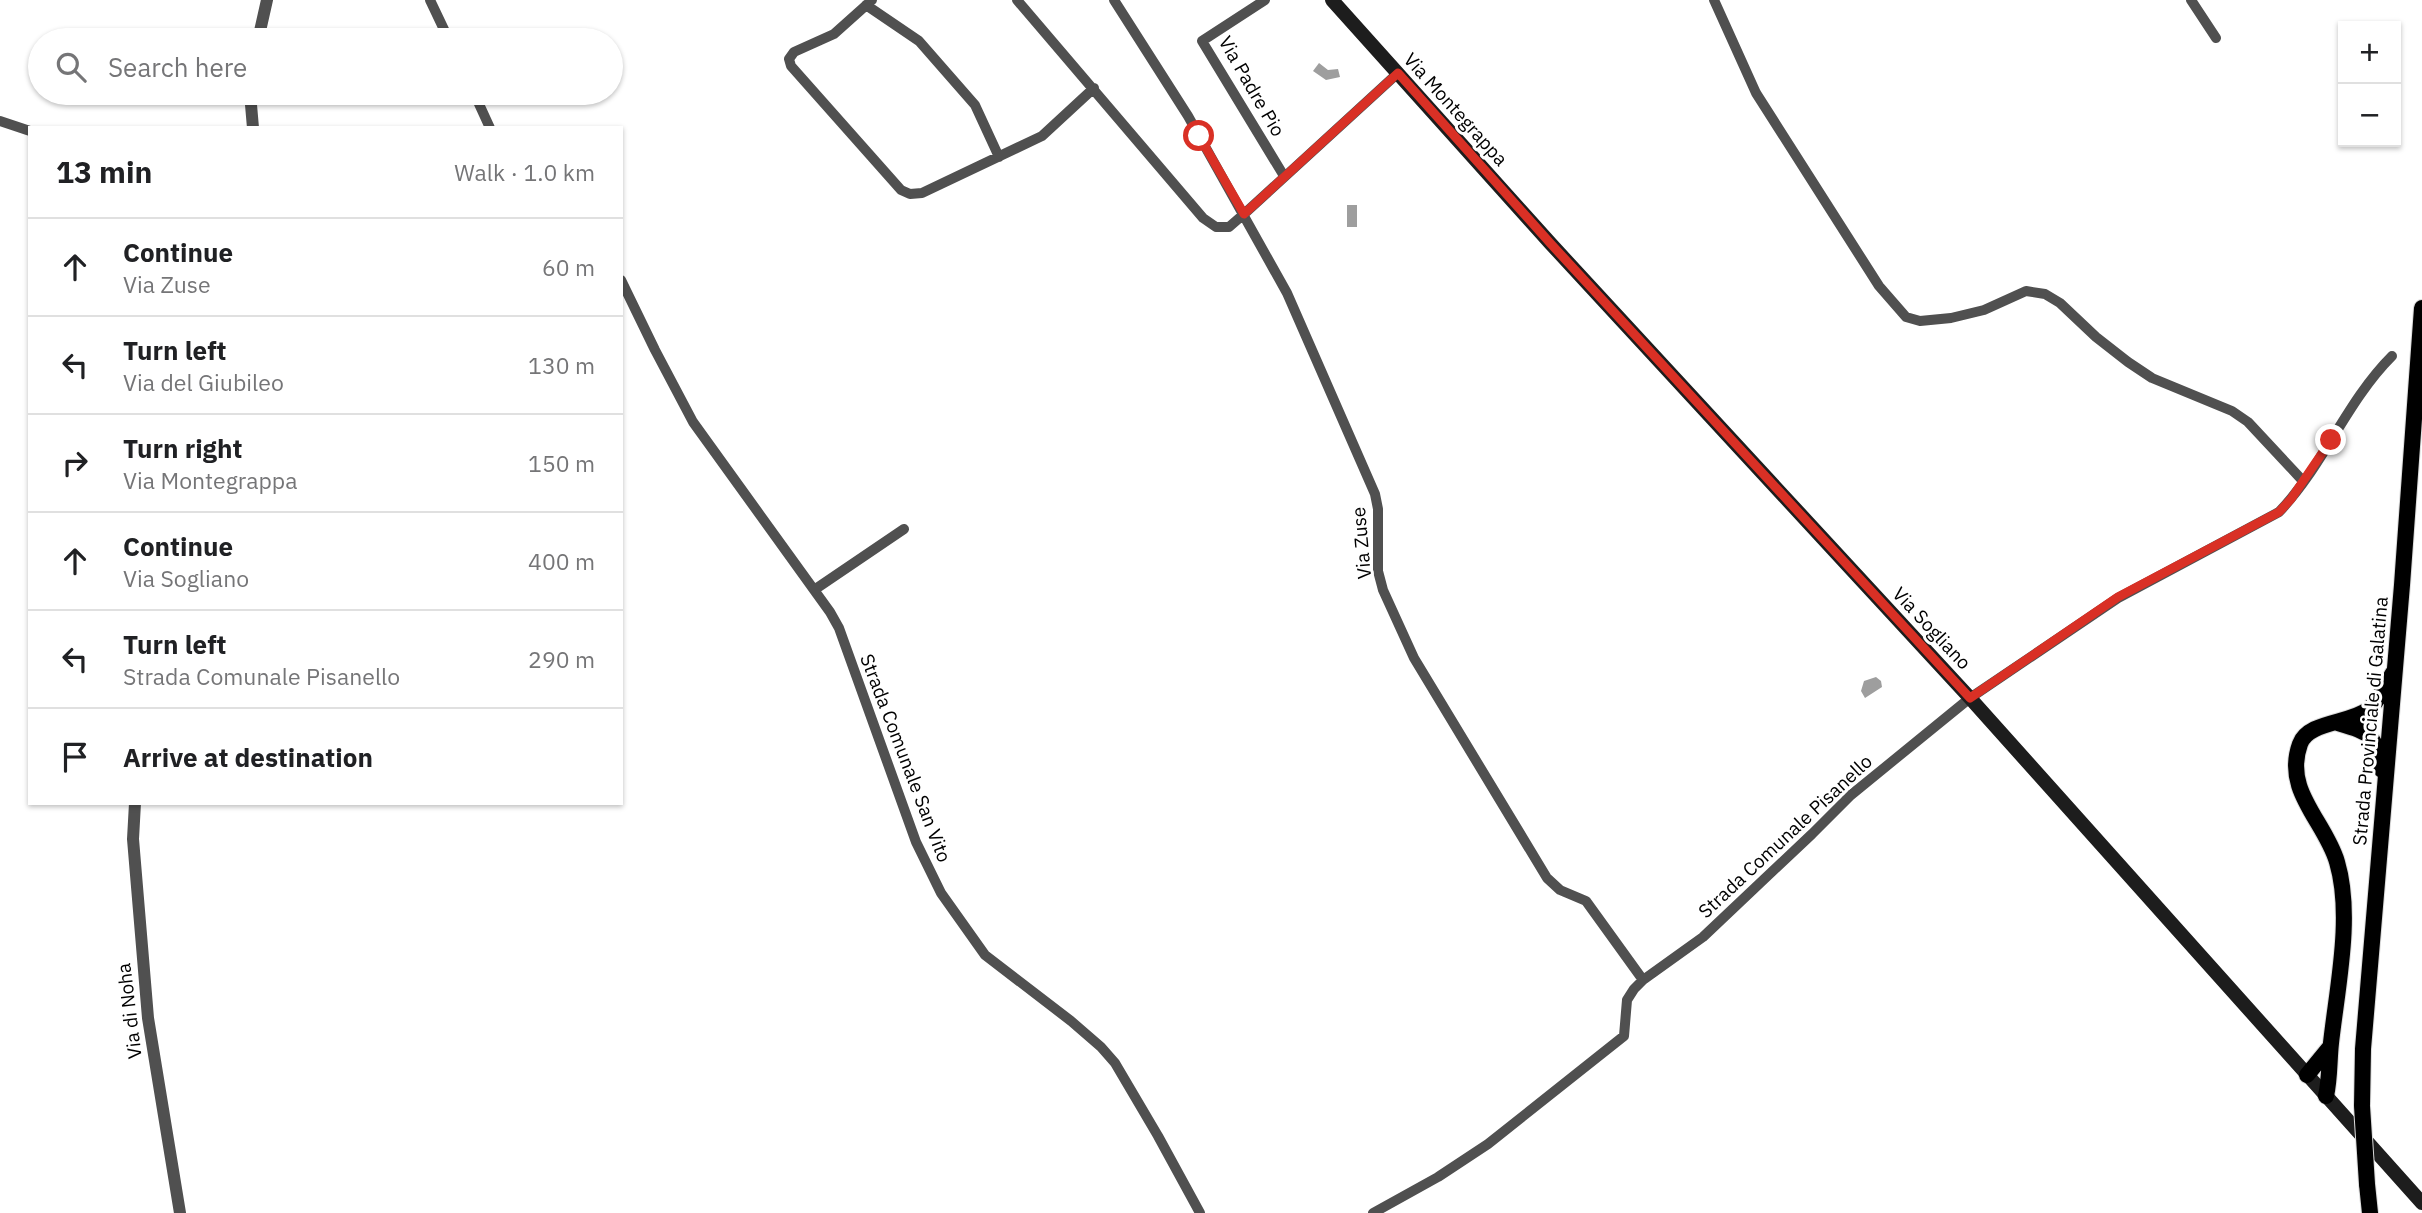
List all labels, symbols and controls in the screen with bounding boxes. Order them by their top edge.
map controls [2338,21,2401,147]
button: + [2338,21,2401,84]
search box [28,28,623,105]
street label: Via Padre Pio [1214,31,1290,141]
street label: Via Montegrappa [1399,47,1513,171]
icon: search [52,48,90,86]
text: Search here [108,50,247,84]
button: − [2338,84,2401,147]
route start [1183,120,1214,151]
text: 13 min [56,152,152,191]
text: Walk · 1.0 km [454,157,595,187]
text: Continue [123,235,233,269]
icon: ahead [56,248,94,286]
text: 60 m [542,252,595,282]
text: Via Zuse [123,269,211,299]
text: Turn left [123,333,226,367]
icon: left [56,346,94,384]
text: 130 m [528,350,595,380]
text: Via del Giubileo [123,367,284,397]
route end [2315,424,2346,455]
text: Turn right [123,431,242,465]
icon: right [56,444,94,482]
text: 150 m [528,448,595,478]
text: Via Montegrappa [123,465,297,495]
street label: Via Zuse [1346,506,1376,580]
text: Continue [123,529,233,563]
icon: ahead [56,542,94,580]
text: 400 m [528,546,595,576]
text: Via Sogliano [123,563,249,593]
street label: Via Sogliano [1888,582,1976,674]
street label: Strada Provinciale di Galatina [2347,596,2393,846]
text: Turn left [123,627,226,661]
icon: left [56,640,94,678]
text: 290 m [528,644,595,674]
street label: Strada Comunale San Vito [855,650,957,866]
text: Strada Comunale Pisanello [123,661,400,691]
icon: arrive [56,738,94,776]
text: Arrive at destination [123,740,373,774]
street label: Strada Comunale Pisanello [1693,749,1877,923]
street label: Via di Noha [111,962,147,1060]

